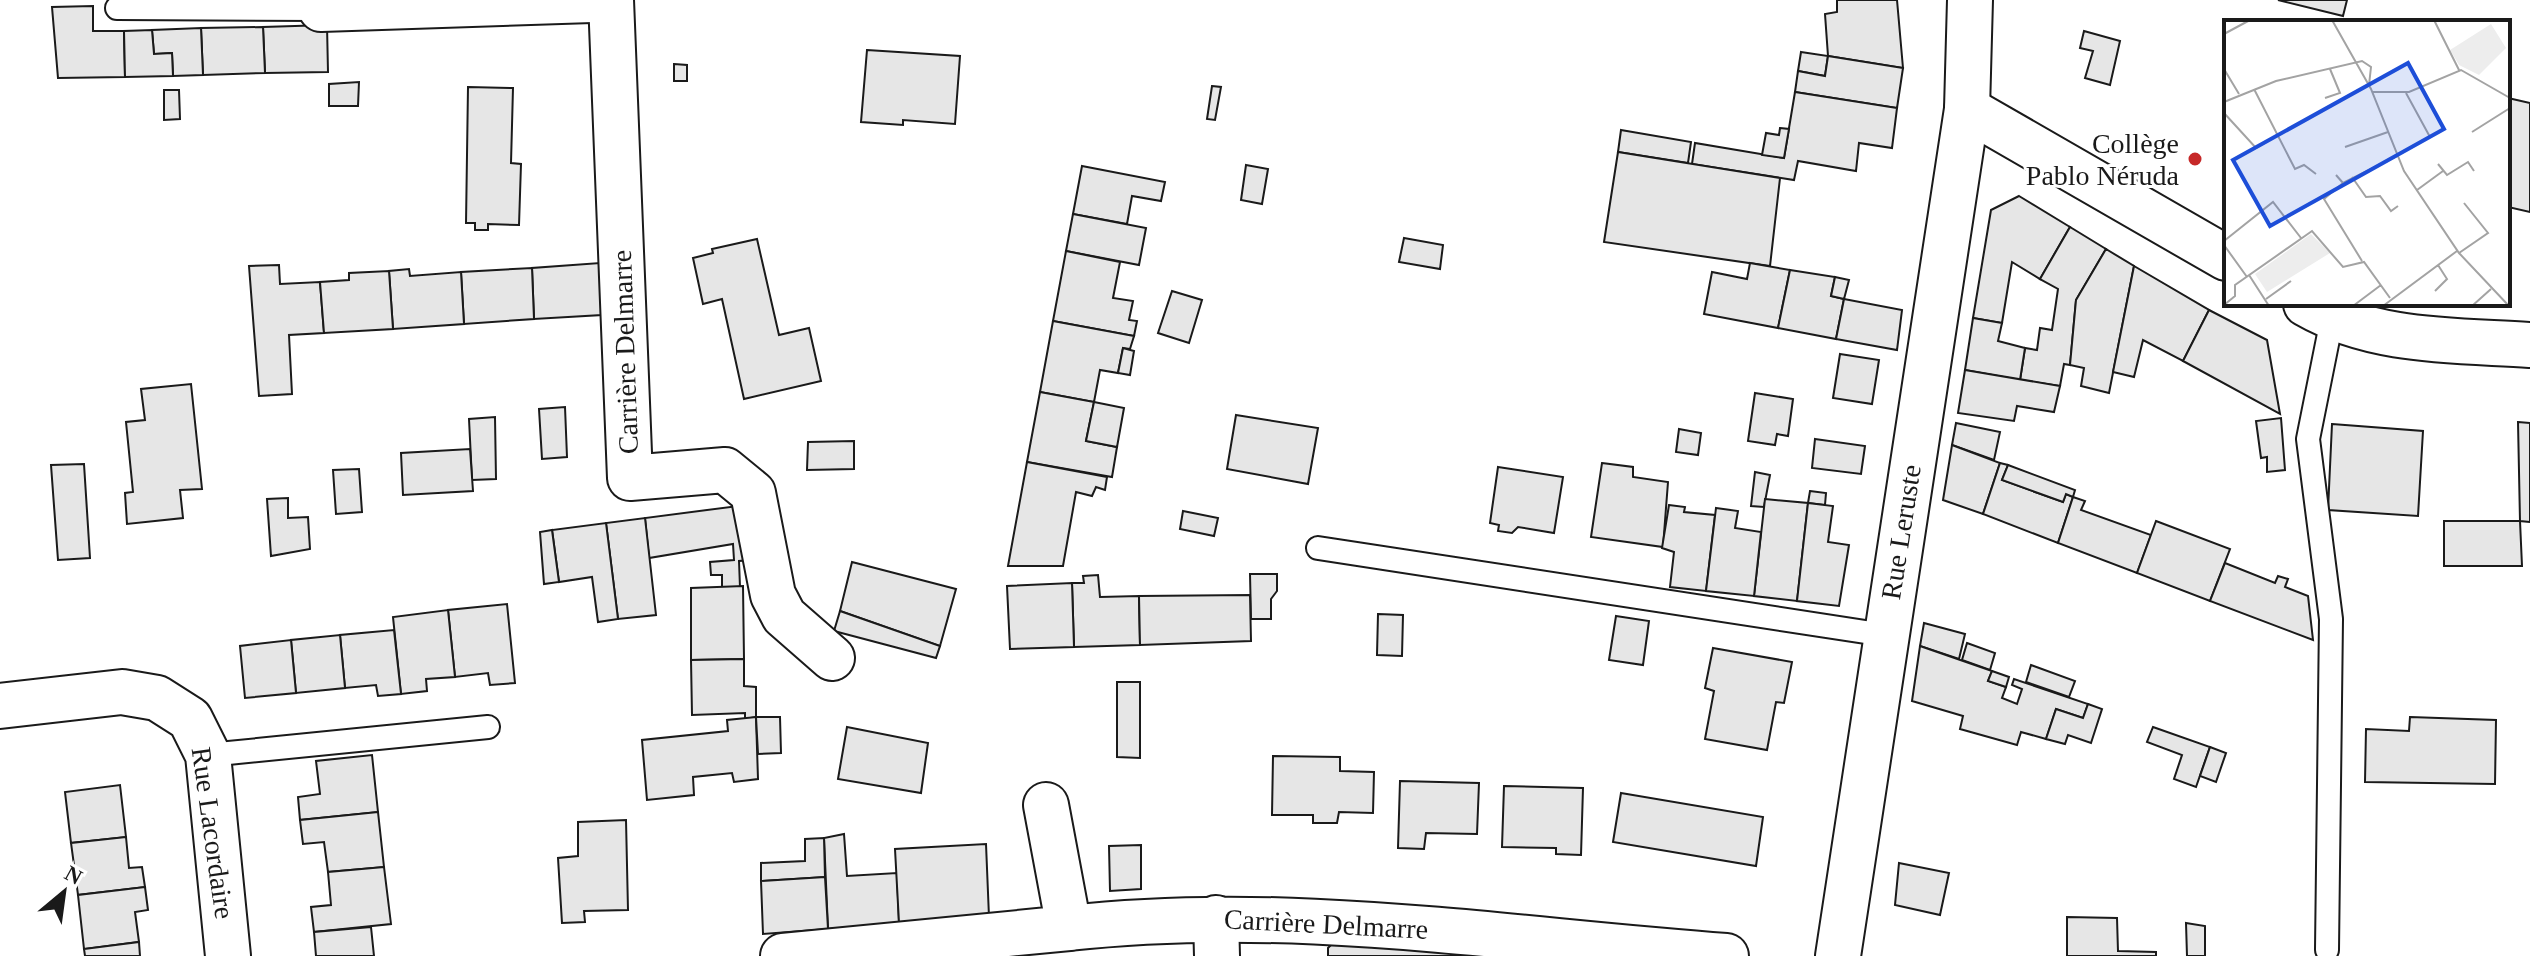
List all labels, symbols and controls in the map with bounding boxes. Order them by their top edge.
inset map [2224,20,2510,306]
place label: Collège Pablo Néruda [2026,128,2180,191]
marker: Collège Pablo Néruda [2186,150,2204,168]
street label: Carrière Delmarre [606,249,644,455]
street label: Rue Leruste [1875,462,1927,602]
street label: Rue Lacordaire [186,745,240,921]
north arrow [24,852,104,932]
text: N [60,860,87,890]
street label: Carrière Delmarre [1223,903,1429,945]

